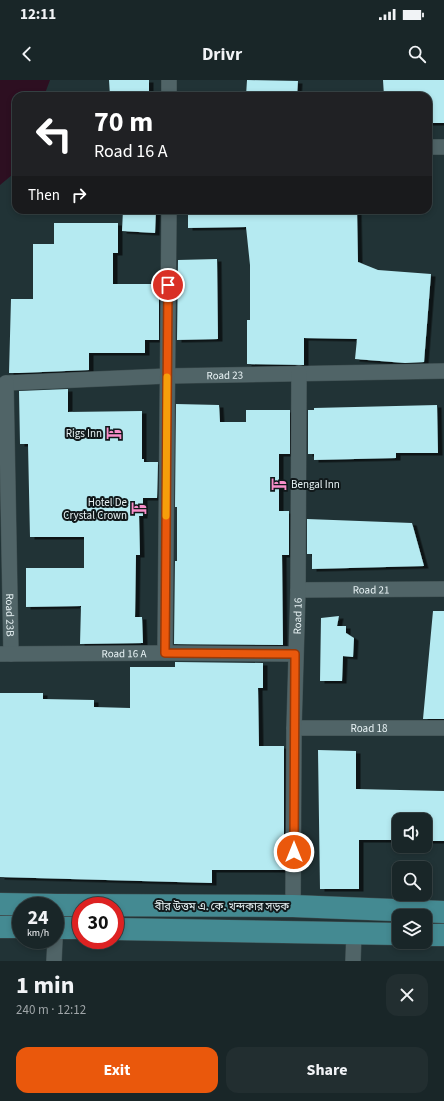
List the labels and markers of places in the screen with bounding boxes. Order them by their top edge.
pin [151,268,185,302]
hotel icon: Rigs Inn [105,424,123,442]
place label: Rigs Inn [66,426,102,441]
hotel icon: Bengal Inn [270,475,288,493]
place label: Bengal Inn [291,477,340,492]
place label: Hotel De Crystal Crown [63,495,128,523]
hotel icon: Hotel De Crystal Crown [130,499,148,517]

